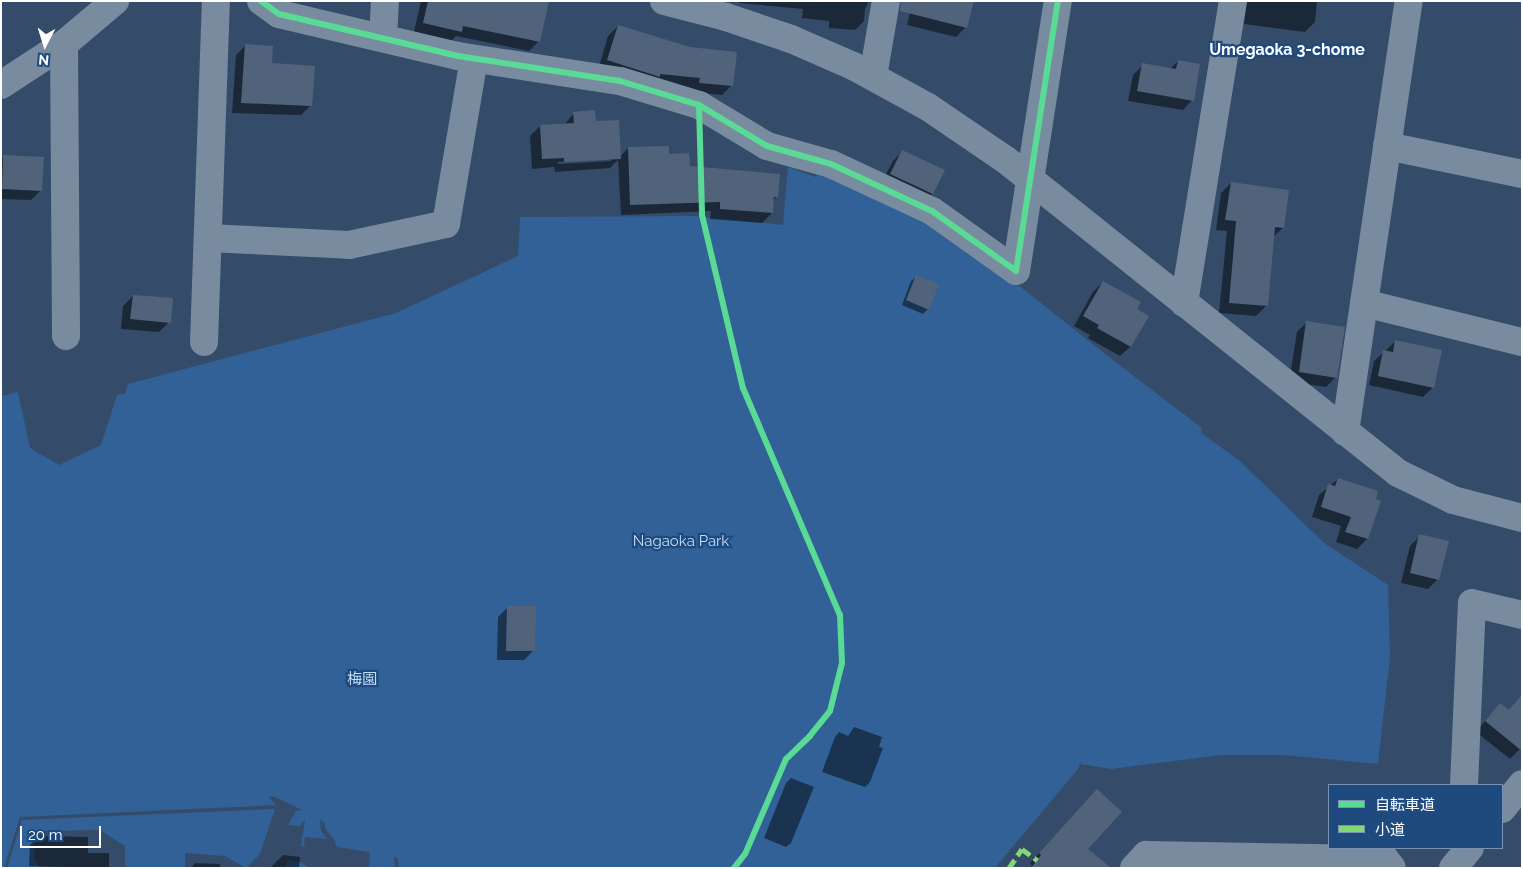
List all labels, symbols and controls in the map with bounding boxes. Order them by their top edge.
north arrow [20,20,70,70]
district label: Umegaoka 3-chome [1209,40,1365,60]
text: N [38,52,50,68]
park label: Nagaoka Park [633,533,729,551]
park label: 梅園 [347,671,377,689]
legend [1328,784,1503,849]
text: 自転車道 [1375,796,1435,814]
scale bar [22,816,104,848]
text: 小道 [1375,821,1405,839]
text: 20 m [28,826,63,844]

